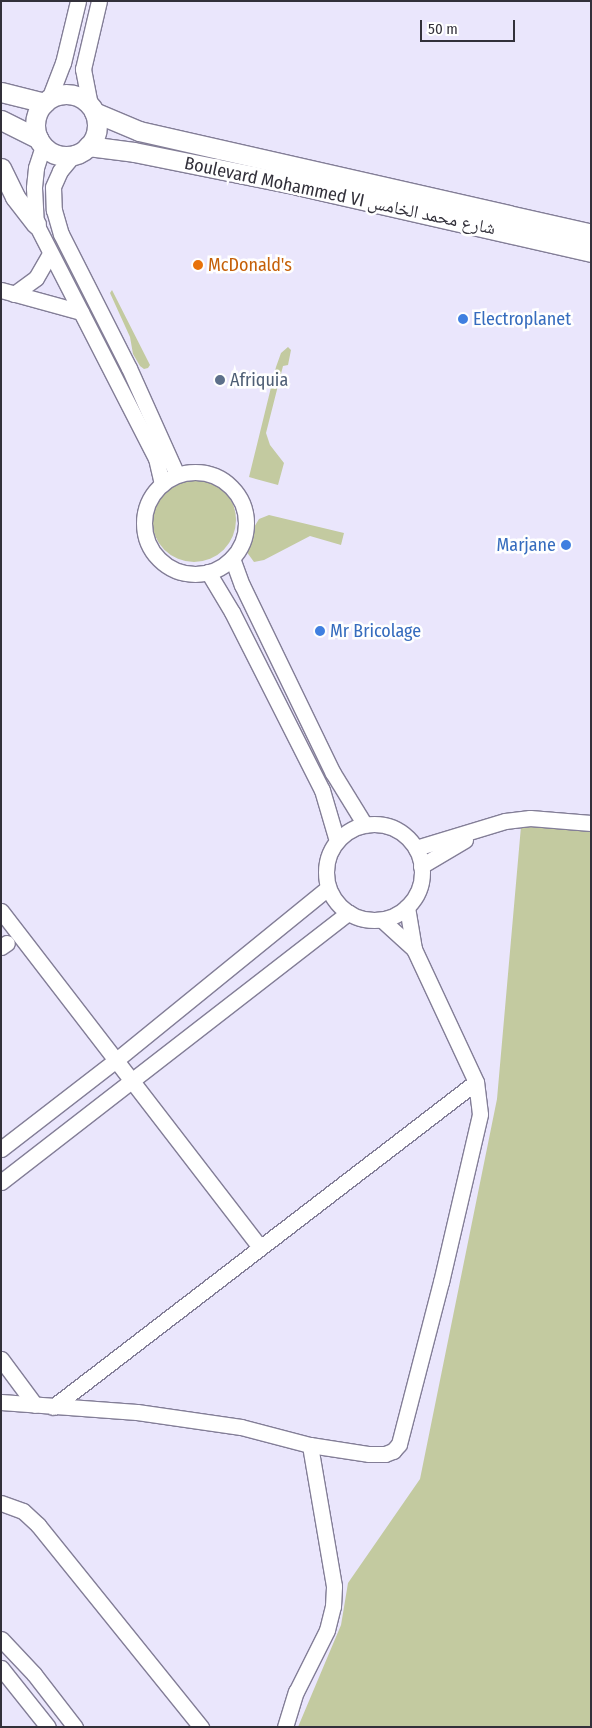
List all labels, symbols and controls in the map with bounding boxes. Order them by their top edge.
scale bar [422,10,517,42]
text: 50 m [428,20,458,38]
street label: Boulevard Mohammed VI شارع محمد الخامس [182,152,498,240]
place label: McDonald's [208,254,292,276]
marker: McDonald's [192,259,204,271]
place label: Electroplanet [473,308,571,330]
marker: Electroplanet [457,313,469,325]
place label: Afriquia [230,369,288,391]
marker: Afriquia [214,374,226,386]
place label: Marjane [497,534,556,556]
marker: Marjane [560,539,572,551]
place label: Mr Bricolage [330,620,421,642]
marker: Mr Bricolage [314,625,326,637]

